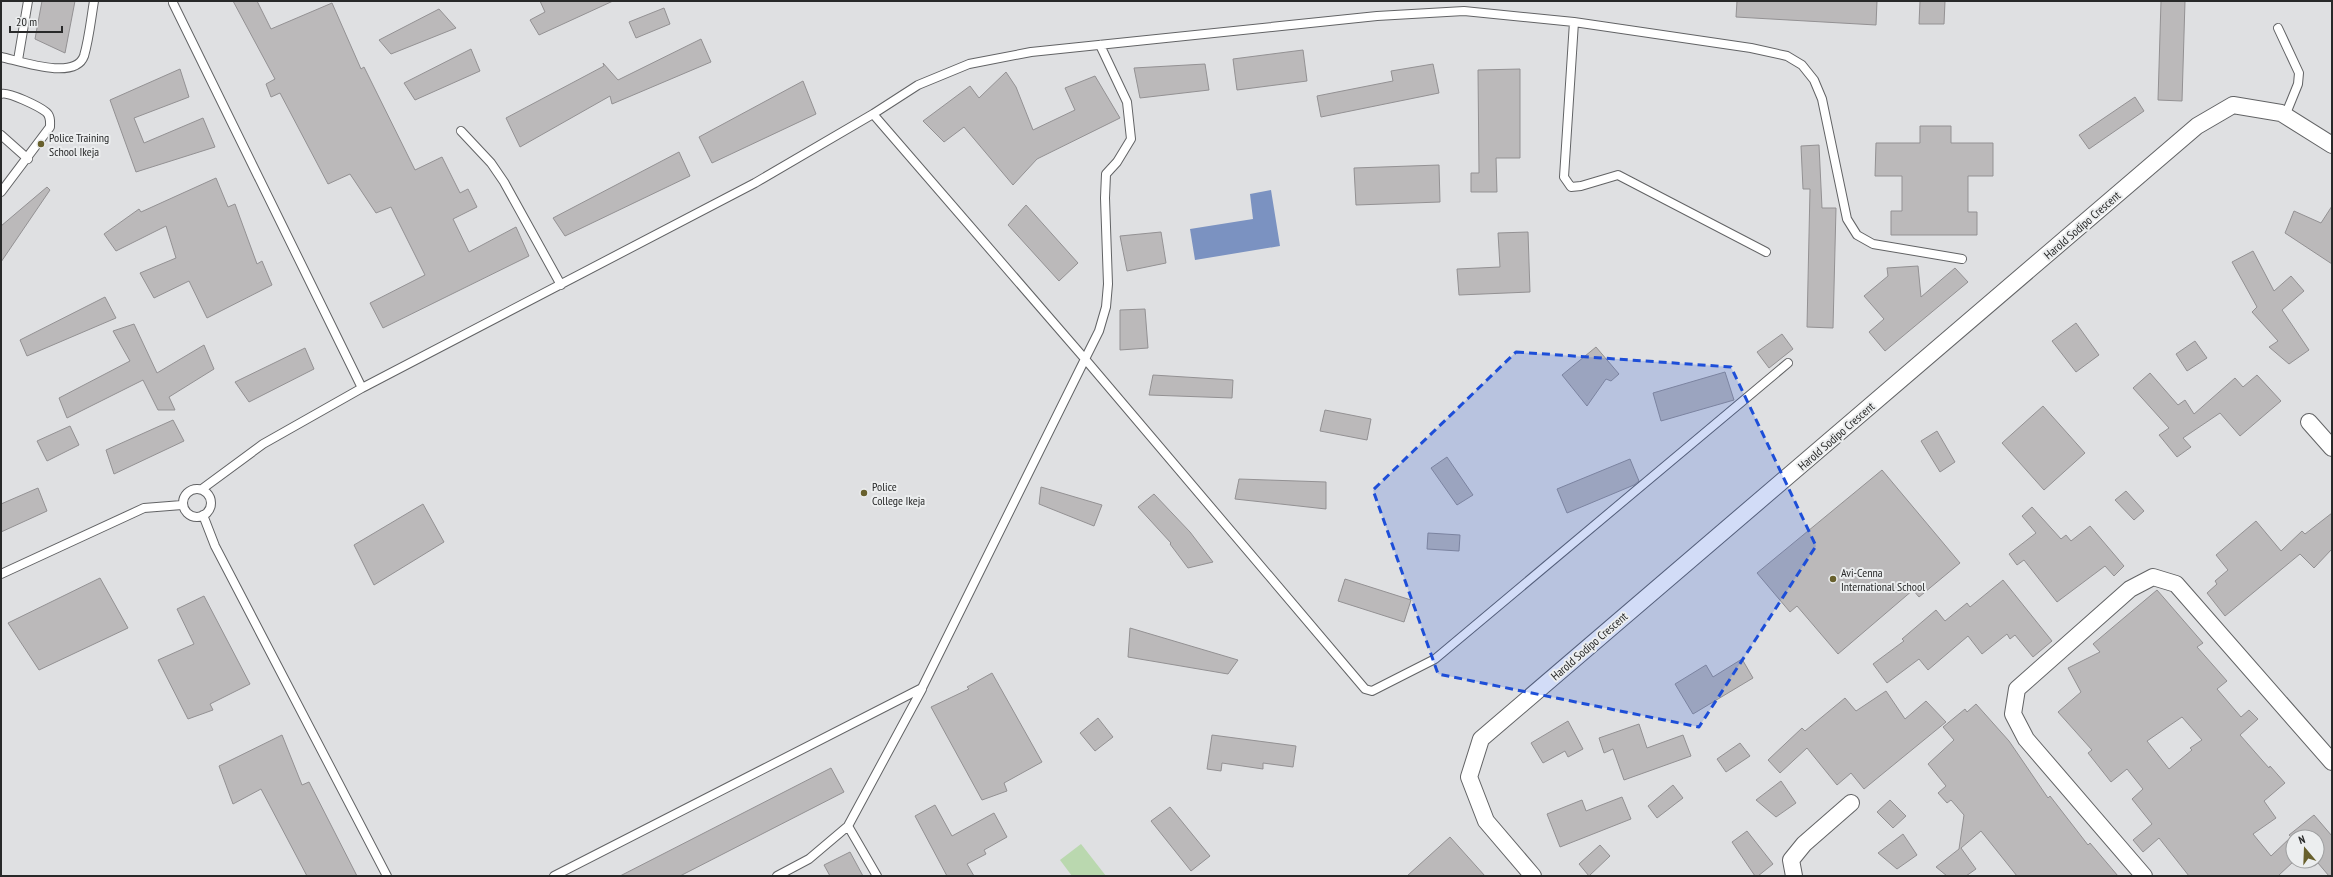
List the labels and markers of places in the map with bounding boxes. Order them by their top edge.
place label: Police Training School Ikeja [49,130,109,159]
marker: Police Training School Ikeja [36,139,46,149]
place label: Police College Ikeja [872,479,925,508]
marker: Police College Ikeja [859,488,869,498]
place label: Avi-Cenna International School [1841,565,1925,594]
marker: Avi-Cenna International School [1828,574,1838,584]

